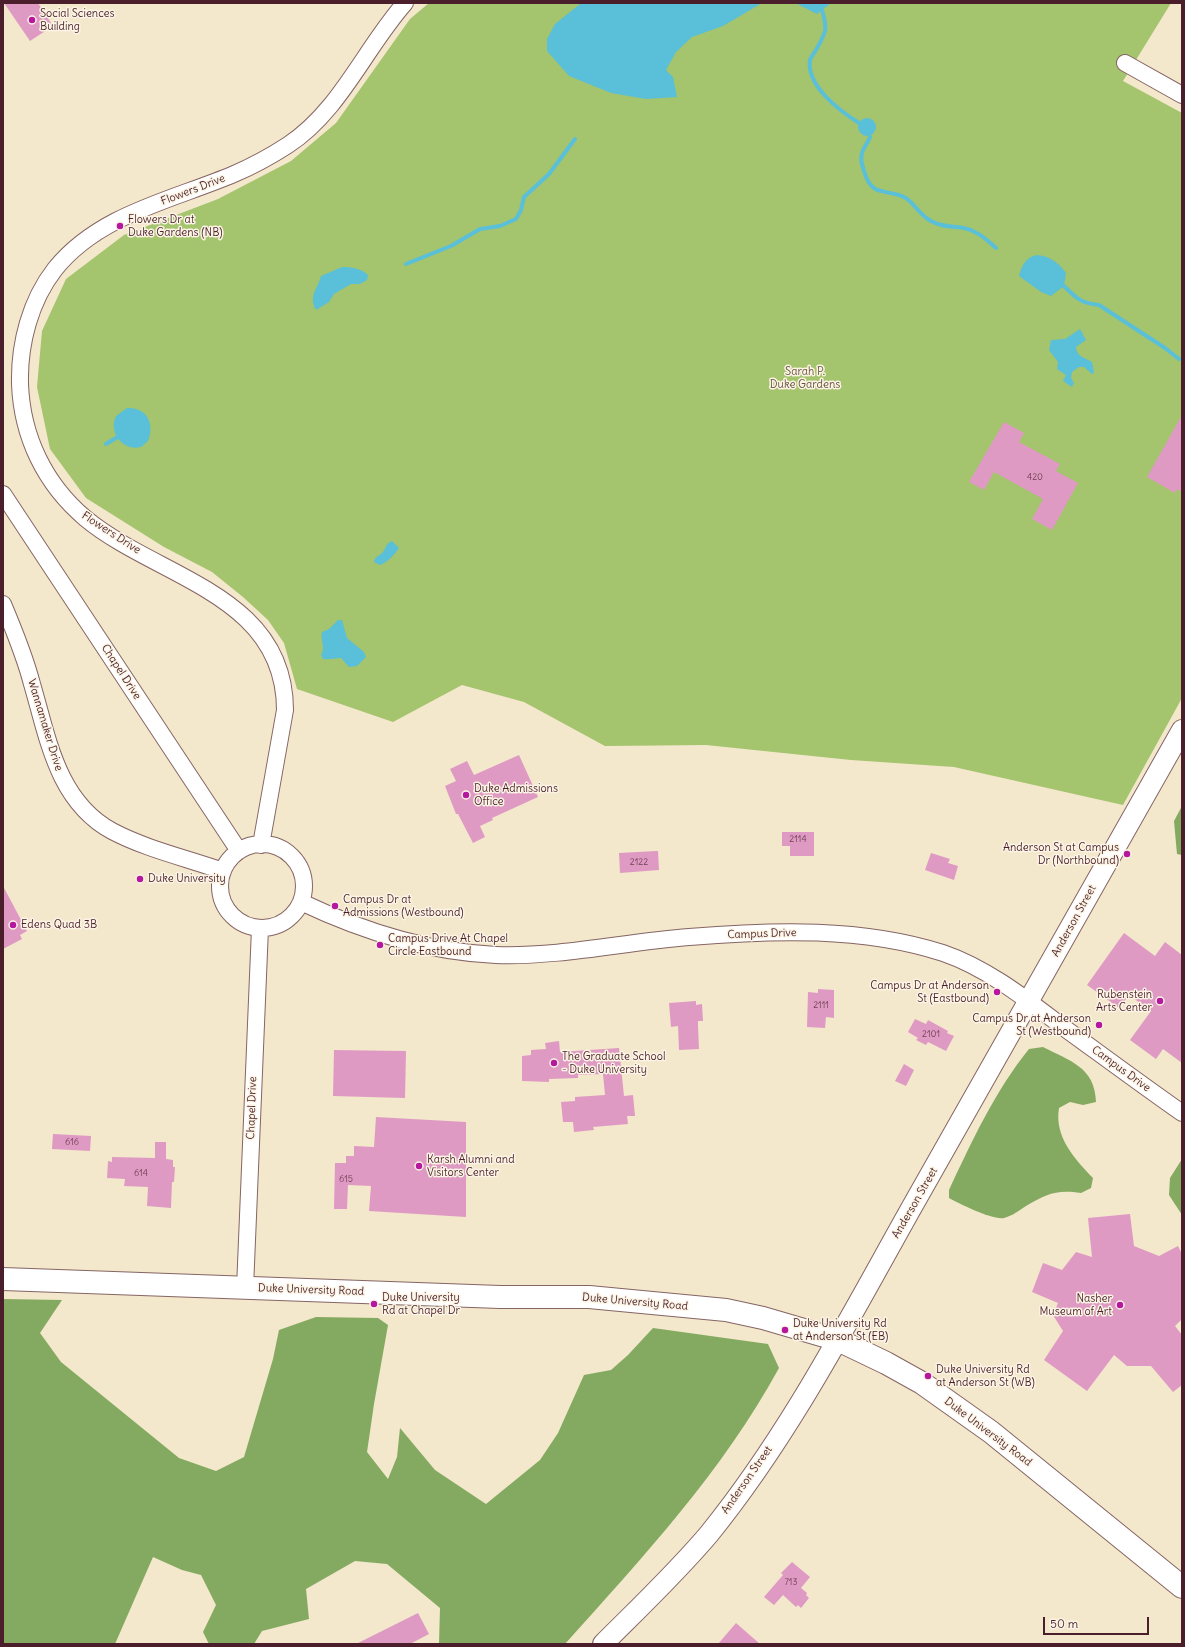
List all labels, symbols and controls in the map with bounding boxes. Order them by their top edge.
place label: Social Sciences Building [40,7,115,33]
marker: Social Sciences Building [27,15,37,25]
street label: Flowers Drive [159,172,227,208]
place label: Flowers Dr at Duke Gardens (NB) [128,213,222,239]
marker: Flowers Dr at Duke Gardens (NB) [115,221,125,231]
park label: Sarah P. Duke Gardens [770,365,840,391]
house number: 420 [1027,472,1043,482]
street label: Flowers Drive [79,509,143,557]
street label: Chapel Drive [98,642,144,702]
street label: Wannamaker Drive [25,677,65,773]
place label: Duke Admissions Office [474,782,558,808]
marker: Duke Admissions Office [461,790,471,800]
house number: 2114 [789,834,807,844]
place label: Anderson St at Campus Dr (Northbound) [1003,841,1119,867]
marker: Anderson St at Campus Dr (Northbound) [1122,849,1132,859]
house number: 2122 [630,857,648,867]
place label: Duke University [148,872,226,886]
marker: Duke University [135,874,145,884]
street label: Anderson Street [1049,883,1099,959]
place label: Campus Dr at Admissions (Westbound) [343,893,464,919]
marker: Campus Dr at Admissions (Westbound) [330,901,340,911]
place label: Edens Quad 3B [21,918,97,932]
marker: Edens Quad 3B [8,920,18,930]
street label: Campus Drive [727,926,797,942]
place label: Campus Drive At Chapel Circle Eastbound [388,932,508,958]
marker: Campus Drive At Chapel Circle Eastbound [375,940,385,950]
place label: Campus Dr at Anderson St (Eastbound) [870,979,989,1005]
marker: Campus Dr at Anderson St (Eastbound) [992,987,1002,997]
place label: Rubenstein Arts Center [1096,988,1152,1014]
marker: Rubenstein Arts Center [1155,996,1165,1006]
house number: 2111 [813,1000,829,1010]
place label: Campus Dr at Anderson St (Westbound) [972,1012,1091,1038]
marker: Campus Dr at Anderson St (Westbound) [1094,1020,1104,1030]
house number: 2101 [922,1029,940,1039]
street label: Campus Drive [1089,1043,1153,1095]
place label: The Graduate School - Duke University [562,1050,665,1076]
marker: The Graduate School - Duke University [549,1058,559,1068]
street label: Chapel Drive [244,1076,260,1140]
house number: 616 [65,1137,79,1147]
place label: Karsh Alumni and Visitors Center [427,1153,515,1179]
marker: Karsh Alumni and Visitors Center [414,1161,424,1171]
street label: Anderson Street [889,1165,941,1241]
house number: 614 [134,1168,148,1178]
house number: 615 [339,1174,353,1184]
street label: Duke University Road [258,1282,364,1298]
place label: Duke University Rd at Chapel Dr [382,1291,460,1317]
street label: Duke University Road [582,1291,688,1313]
place label: Nasher Museum of Art [1040,1292,1112,1318]
marker: Duke University Rd at Chapel Dr [369,1299,379,1309]
marker: Nasher Museum of Art [1115,1300,1125,1310]
place label: Duke University Rd at Anderson St (EB) [793,1317,888,1343]
marker: Duke University Rd at Anderson St (EB) [780,1325,790,1335]
place label: Duke University Rd at Anderson St (WB) [936,1363,1035,1389]
marker: Duke University Rd at Anderson St (WB) [923,1371,933,1381]
street label: Duke University Road [942,1395,1034,1469]
street label: Anderson Street [719,1444,775,1516]
house number: 713 [784,1577,798,1587]
scale bar [1045,1609,1151,1635]
text: 50 m [1050,1616,1078,1631]

